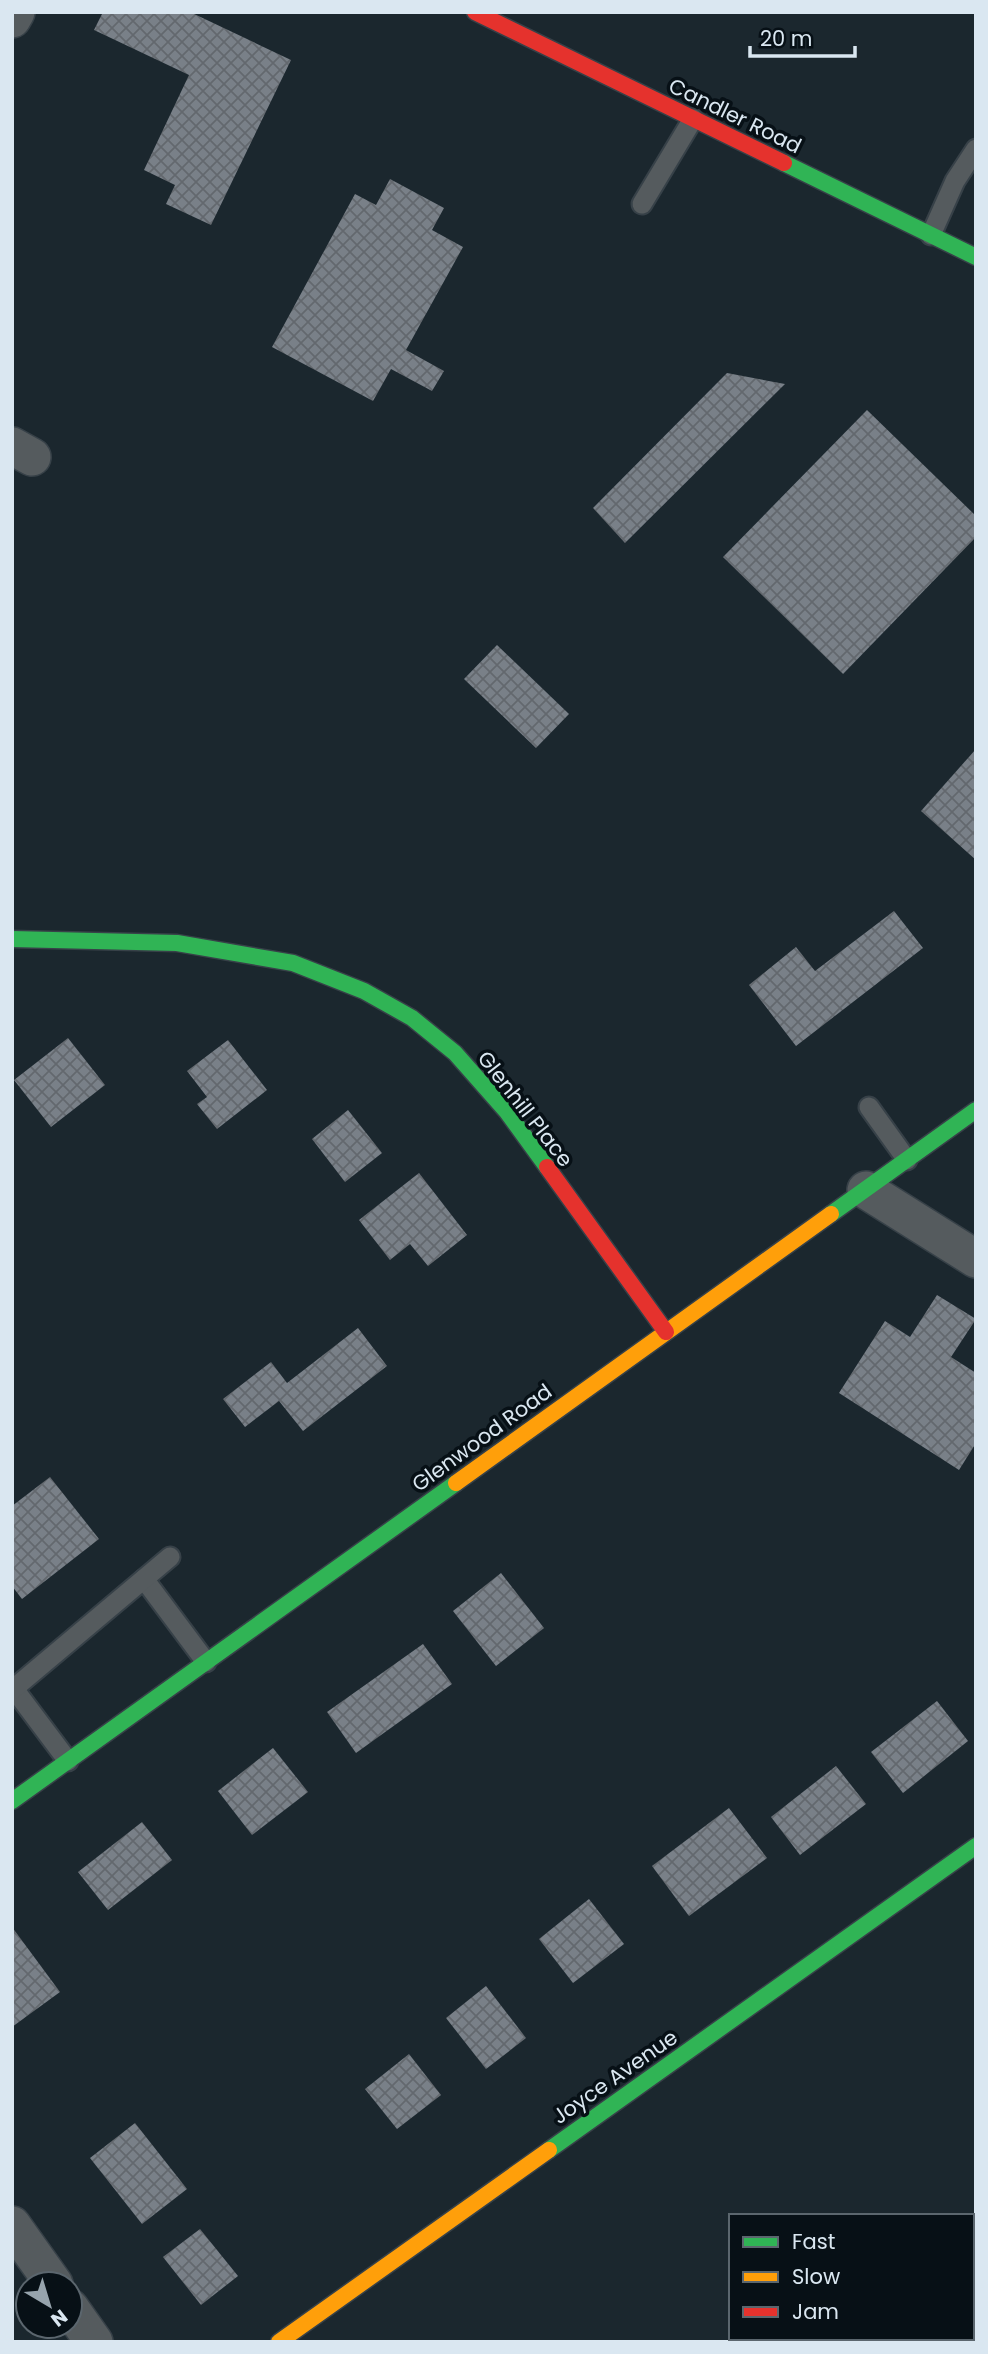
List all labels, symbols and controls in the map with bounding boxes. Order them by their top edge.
scale bar [750,14,855,58]
text: 20 m [760,24,813,53]
street label: Candler Road [664,71,806,160]
street label: Glenhill Place [471,1045,580,1173]
street label: Glenwood Road [406,1377,558,1498]
street label: Joyce Avenue [546,2023,683,2131]
legend [729,2214,974,2340]
text: Fast [792,2227,835,2256]
text: Slow [792,2262,840,2291]
north arrow [14,2270,84,2340]
text: Jam [792,2297,839,2326]
text: N [45,2303,73,2333]

